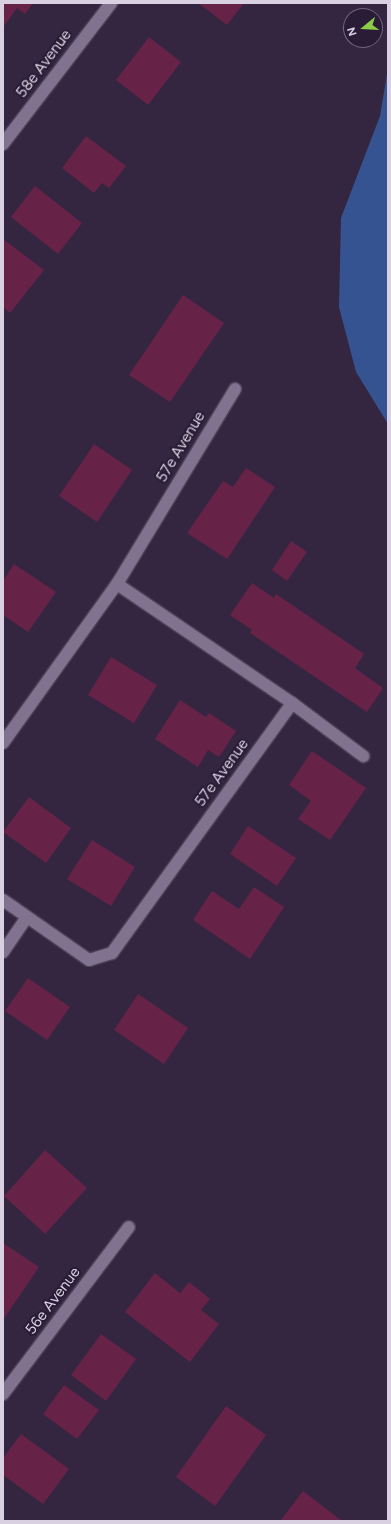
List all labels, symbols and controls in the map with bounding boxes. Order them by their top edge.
north arrow [343,8,383,48]
street label: 58e Avenue [13,26,75,102]
text: N [345,26,360,38]
street label: 57e Avenue [153,408,209,486]
street label: 57e Avenue [191,736,253,810]
street label: 56e Avenue [22,1264,84,1338]

